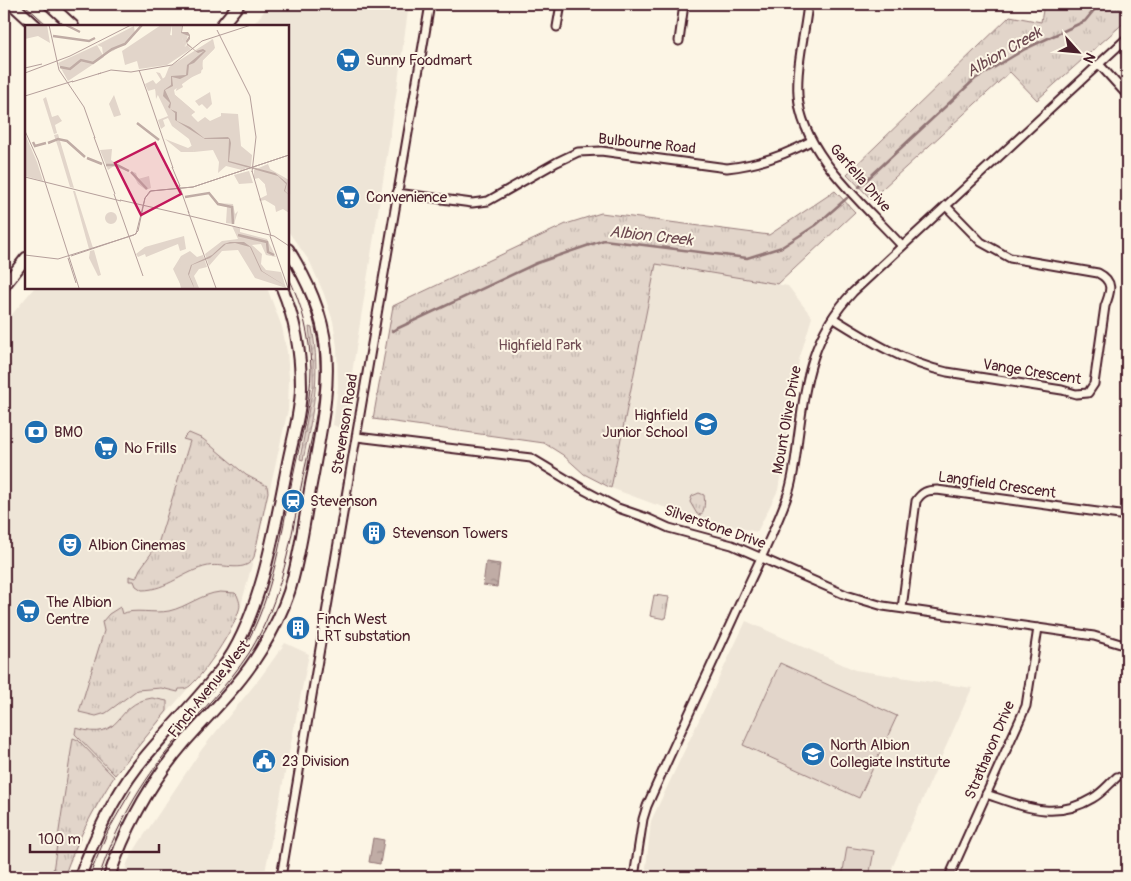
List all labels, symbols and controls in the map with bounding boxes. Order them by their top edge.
water label: Albion Creek [963,22,1046,82]
inset map [25,25,289,289]
north arrow [1054,28,1104,78]
supermarket icon: Sunny Foodmart [335,47,361,73]
text: N [1079,50,1099,66]
place label: Sunny Foodmart [366,51,473,70]
street label: Bulbourne Road [597,129,697,159]
street label: Garfella Drive [825,140,895,216]
supermarket icon: Convenience [335,184,361,210]
place label: Convenience [366,188,448,207]
water label: Albion Creek [608,222,695,250]
park label: Highfield Park [498,336,582,355]
street label: Vange Crescent [981,355,1084,389]
street label: Mount Olive Drive [768,364,806,476]
street label: Stevenson Road [328,372,362,476]
place label: Highfield Junior School [602,406,688,442]
school or university icon: Highfield Junior School [693,411,719,437]
bank icon: BMO [23,419,49,445]
place label: BMO [54,423,83,442]
supermarket icon: No Frills [93,435,119,461]
place label: No Frills [124,439,177,458]
street label: Langfield Crescent [937,467,1058,503]
station icon: Stevenson [280,488,306,514]
place label: Stevenson [310,492,377,511]
street label: Silverstone Drive [662,501,769,553]
building icon: Stevenson Towers [361,520,387,546]
place label: Stevenson Towers [392,524,508,543]
theatre icon: Albion Cinemas [57,532,83,558]
place label: Albion Cinemas [88,536,186,555]
place label: The Albion Centre [46,593,112,629]
supermarket icon: The Albion Centre [15,598,41,624]
place label: Finch West LRT substation [316,610,410,646]
building icon: Finch West LRT substation [285,615,311,641]
street label: Finch Avenue West [164,636,255,742]
street label: Strathavon Drive [961,697,1020,802]
place label: North Albion Collegiate Institute [830,736,951,772]
school or university icon: North Albion Collegiate Institute [800,741,826,767]
public building icon: 23 Division [251,748,277,774]
place label: 23 Division [282,752,349,771]
scale bar [30,821,159,853]
text: 100 m [38,830,81,849]

